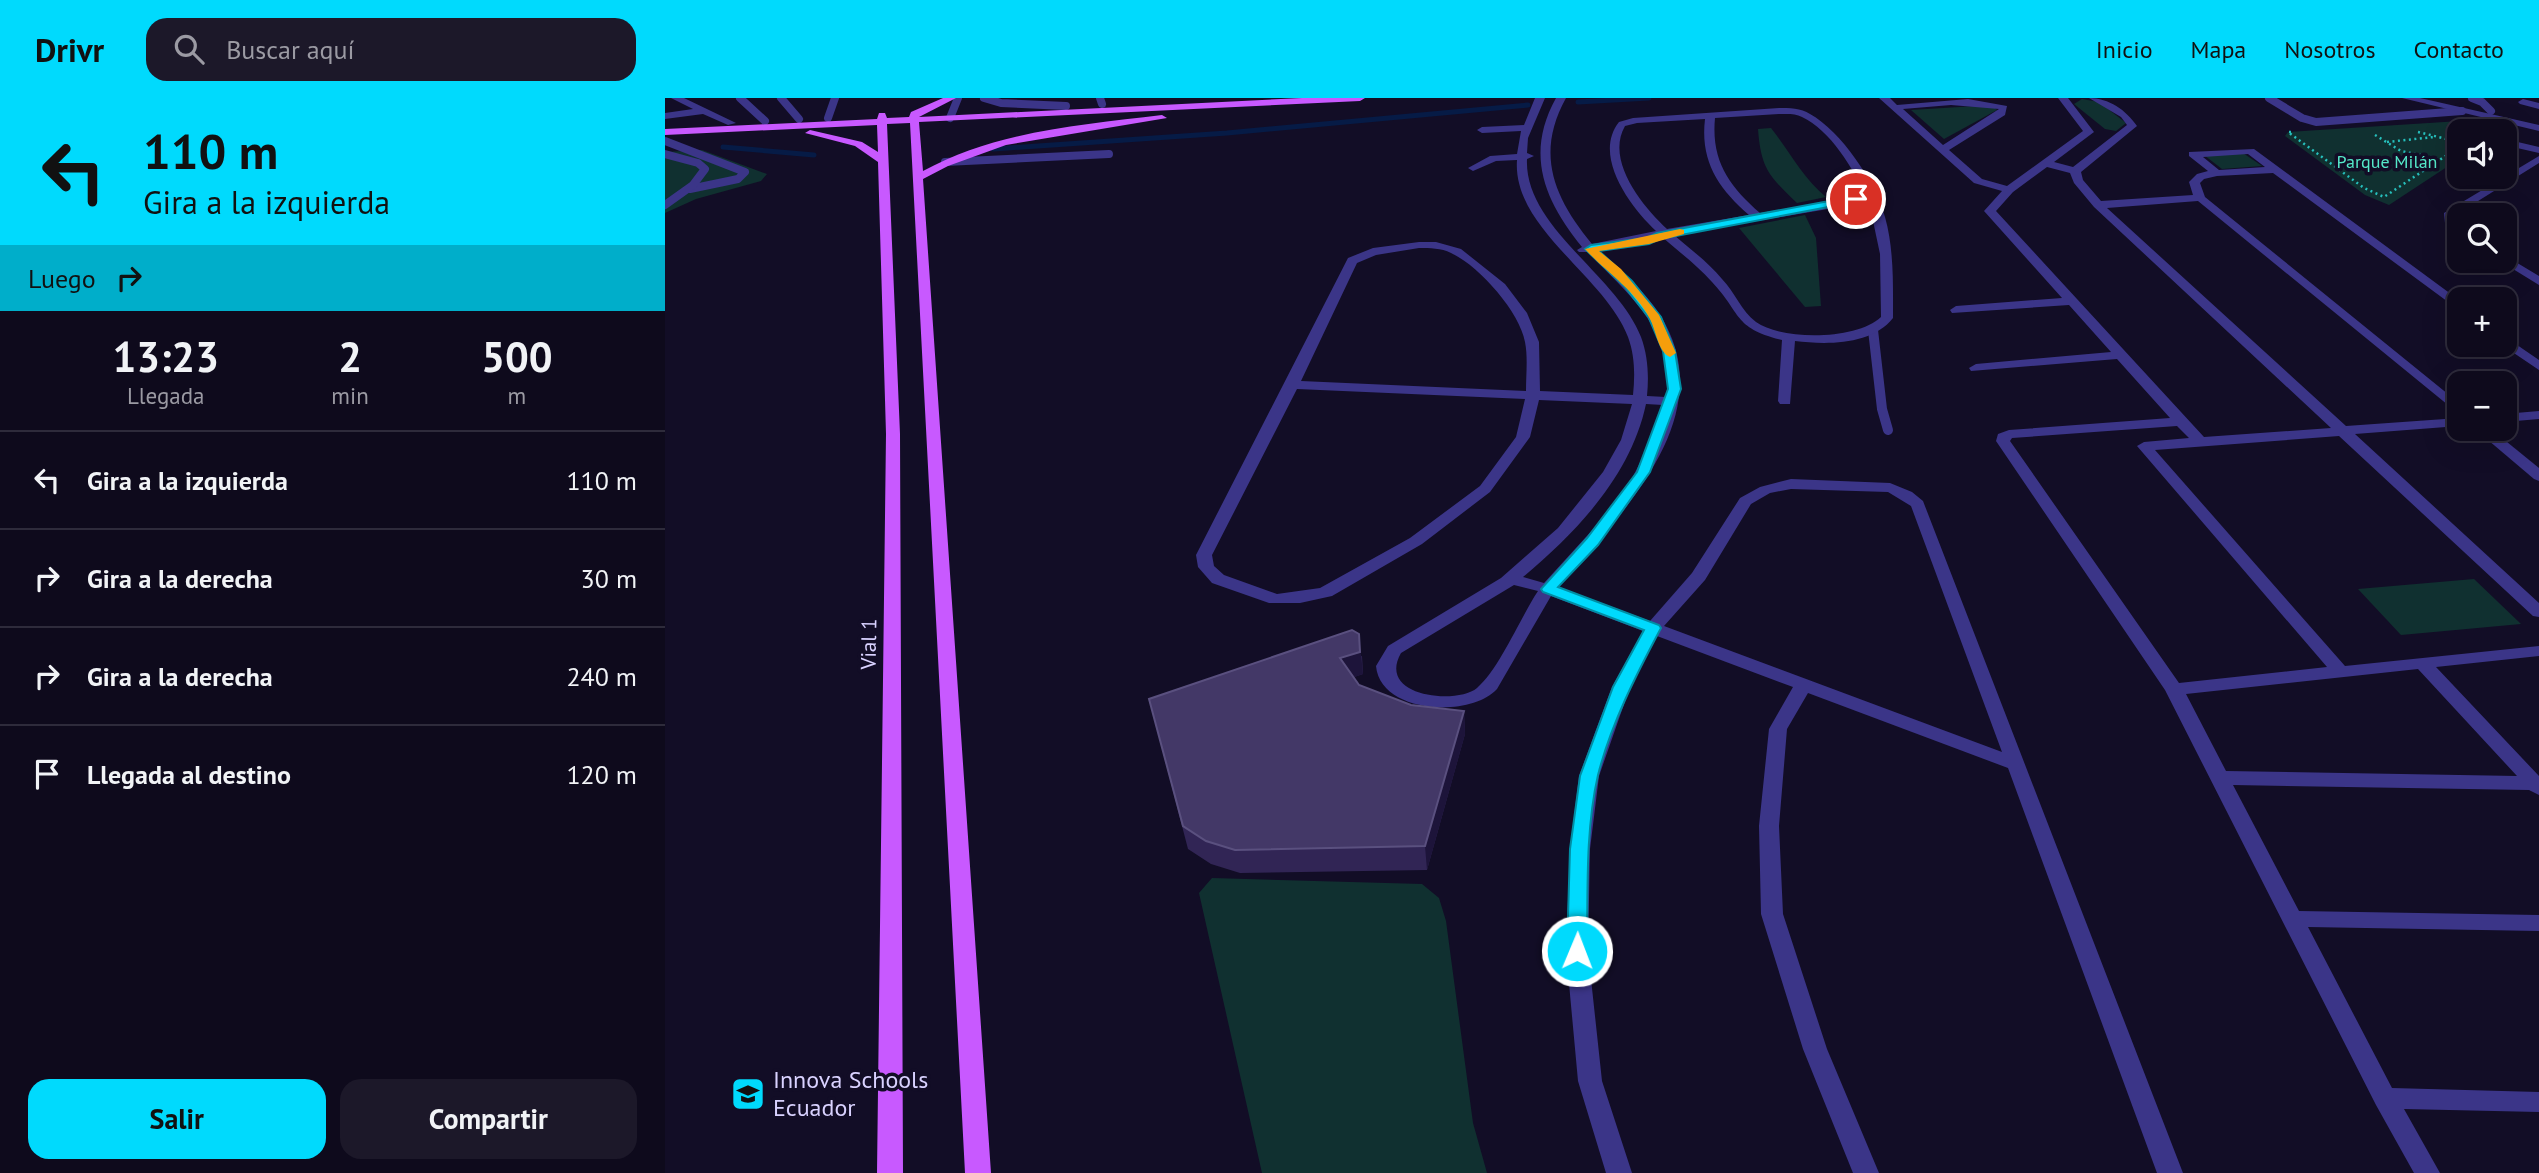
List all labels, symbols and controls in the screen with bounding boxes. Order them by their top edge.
search box [146,18,636,81]
text: Drivr [35,28,104,71]
icon: search [170,30,208,68]
text: Buscar aquí [226,33,355,66]
text: Inicio [2096,34,2153,65]
text: Mapa [2191,34,2246,65]
text: Nosotros [2284,34,2376,65]
text: Contacto [2414,34,2504,65]
text: 110 m [143,119,278,183]
map controls [2447,119,2517,441]
button: sound [2447,119,2517,189]
icon: left [28,126,119,217]
park label: Parque Milán [2337,150,2437,173]
pin [1826,169,1886,229]
icon: arrive [1837,180,1875,218]
text: Gira a la izquierda [143,181,390,223]
button: search [2447,203,2517,273]
icon: right [110,259,148,297]
text: Luego [28,262,96,295]
button: + [2447,287,2517,357]
text: 13:23 [112,329,219,384]
text: 2 [338,329,362,384]
text: 500 [481,329,553,384]
button: − [2447,371,2517,441]
text: Llegada [127,381,204,410]
text: min [331,381,369,410]
text: m [508,381,526,410]
icon: left [28,461,66,499]
text: Gira a la izquierda [87,464,288,497]
text: 110 m [566,464,637,497]
icon: right [28,559,66,597]
text: Gira a la derecha [87,562,273,595]
text: 30 m [581,562,637,595]
street label: Vial 1 [855,618,882,671]
icon: right [28,657,66,695]
text: Gira a la derecha [87,660,273,693]
text: 240 m [566,660,637,693]
icon: arrive [28,755,66,793]
text: Llegada al destino [87,758,291,791]
text: 120 m [566,758,637,791]
position arrow [1540,914,1614,988]
place label: Innova Schools Ecuador [773,1064,928,1123]
school or university icon: Innova Schools Ecuador [729,1075,767,1113]
button: Salir [28,1079,326,1159]
button: Compartir [340,1079,637,1159]

